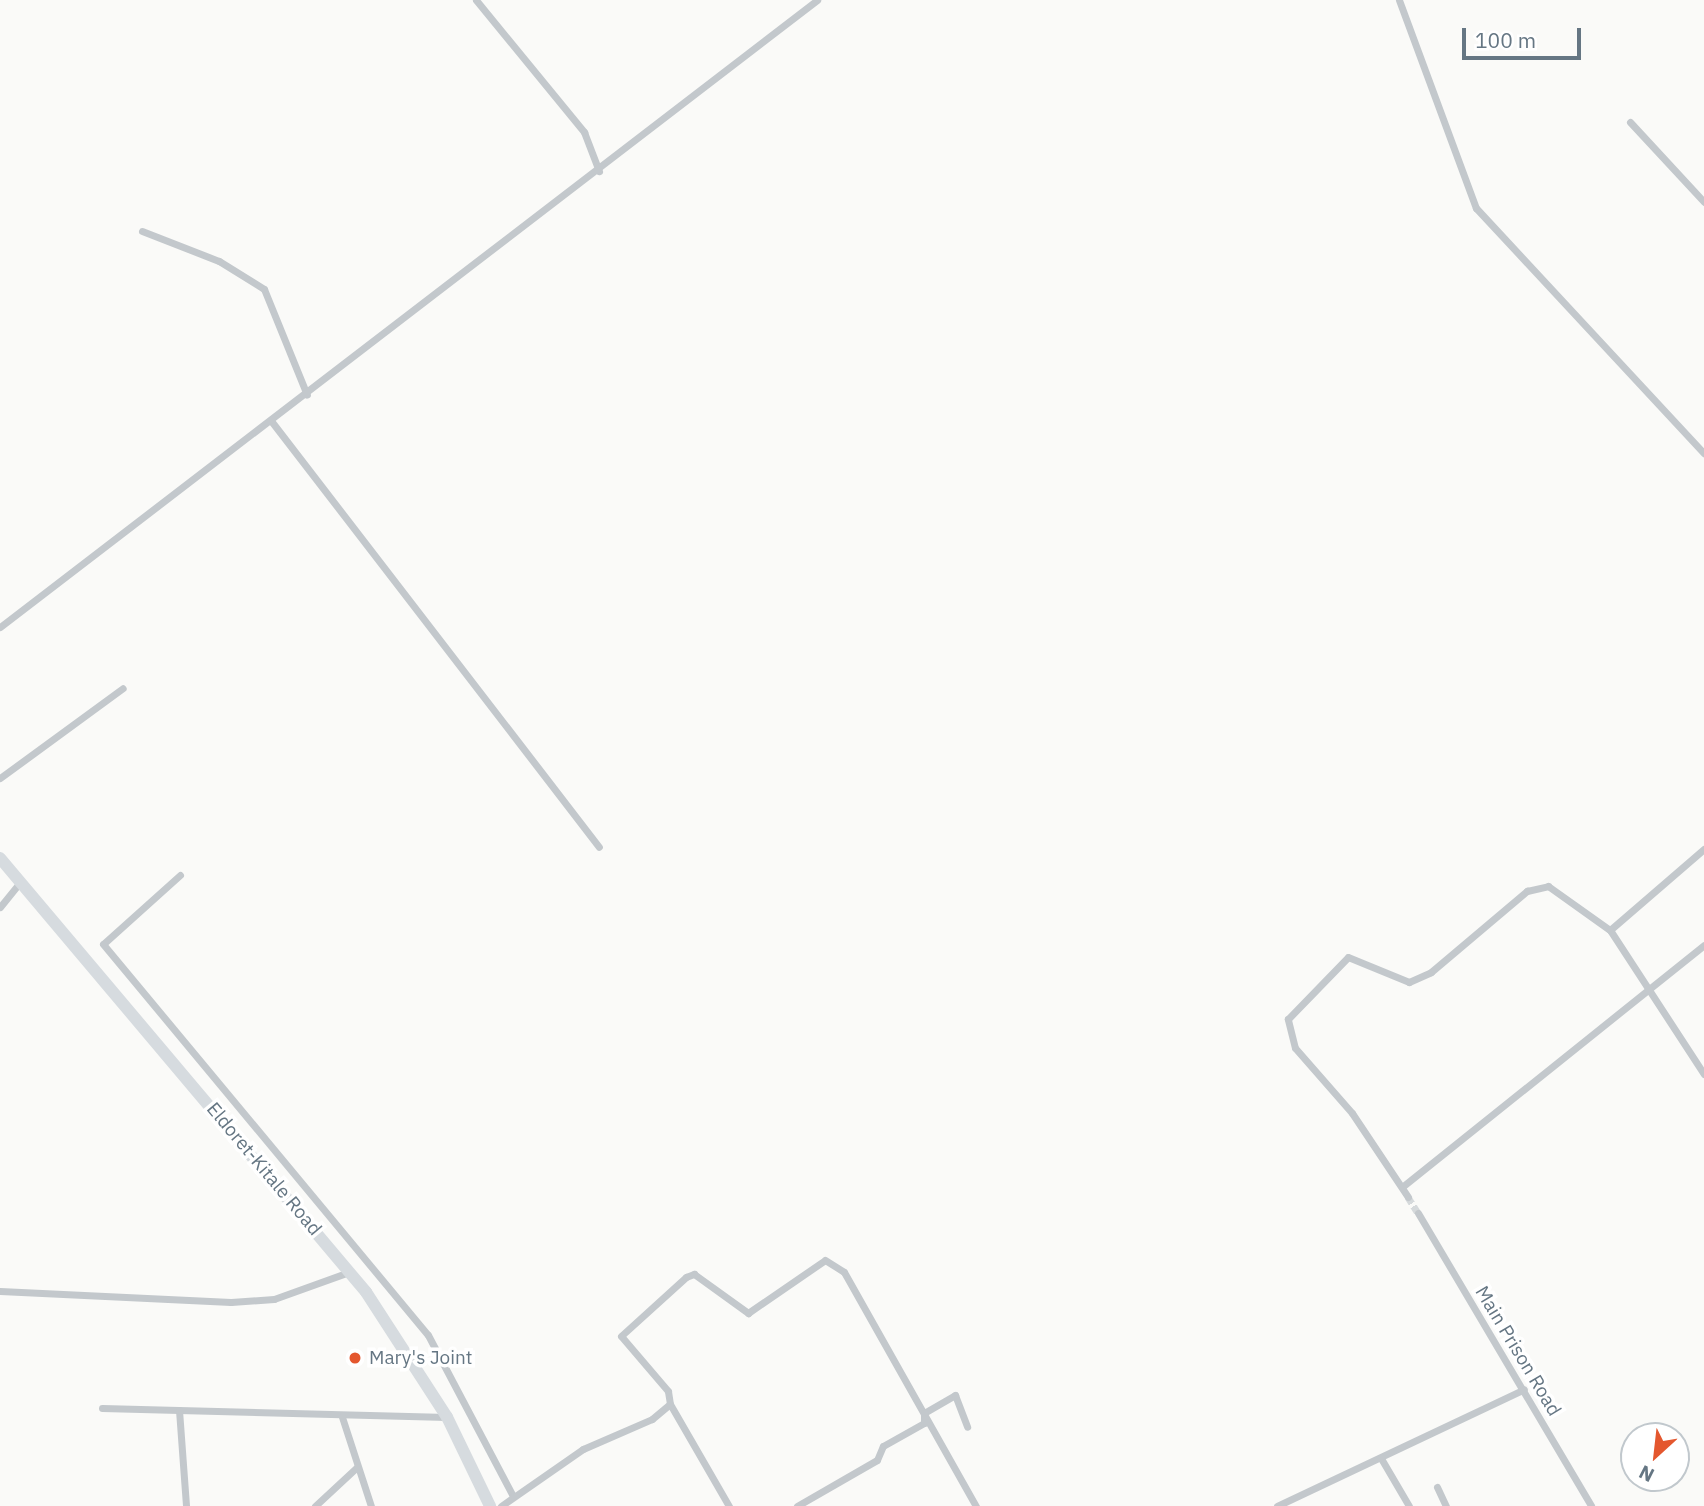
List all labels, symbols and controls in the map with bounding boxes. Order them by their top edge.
scale bar [1466,14,1585,58]
text: 100 m [1475,26,1536,54]
street label: Eldoret-Kitale Road [202,1098,326,1240]
street label: Main Prison Road [1470,1282,1566,1420]
place label: Mary's Joint [369,1347,472,1369]
marker: Mary's Joint [347,1350,363,1366]
north arrow [1620,1422,1690,1492]
text: N [1635,1460,1658,1488]

